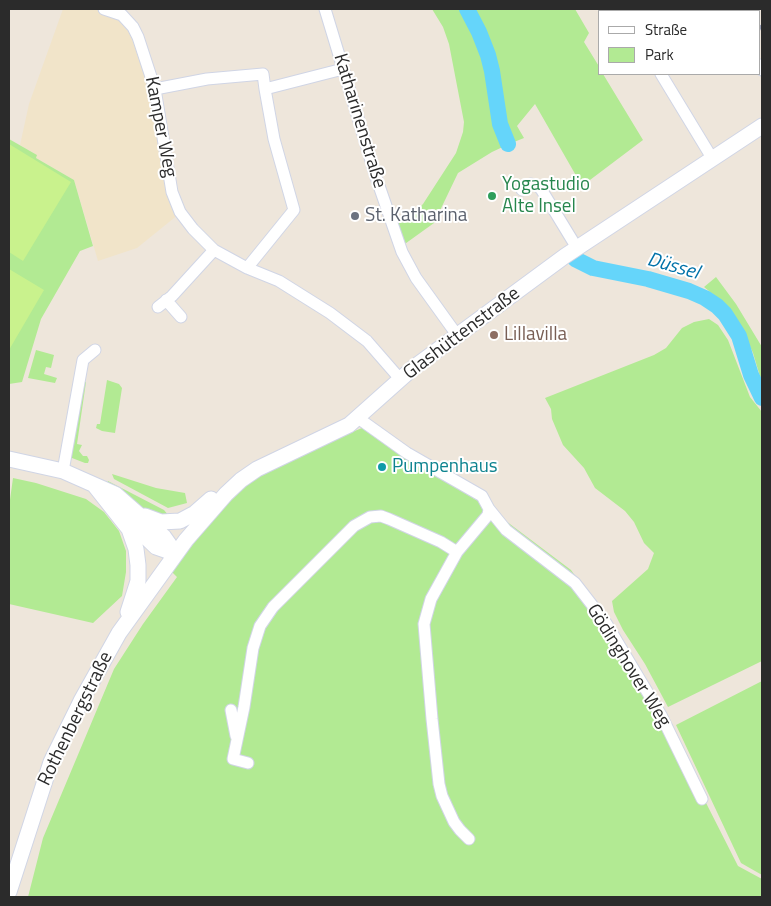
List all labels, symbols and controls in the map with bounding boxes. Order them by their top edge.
legend [598,10,761,75]
text: Straße [645,18,687,41]
text: Park [645,43,674,66]
street label: Katharinenstraße [328,51,390,191]
street label: Kamper Weg [139,75,181,179]
place label: Yogastudio Alte Insel [502,174,590,218]
marker: Yogastudio Alte Insel [486,190,498,202]
place label: St. Katharina [365,205,467,227]
marker: St. Katharina [349,210,361,222]
water label: Düssel [644,248,702,286]
street label: Glashüttenstraße [399,283,525,385]
place label: Lillavilla [504,324,567,346]
marker: Lillavilla [488,329,500,341]
place label: Pumpenhaus [392,456,498,478]
marker: Pumpenhaus [376,461,388,473]
street label: Gödinghover Weg [581,600,675,732]
street label: Rothenbergstraße [34,648,118,790]

